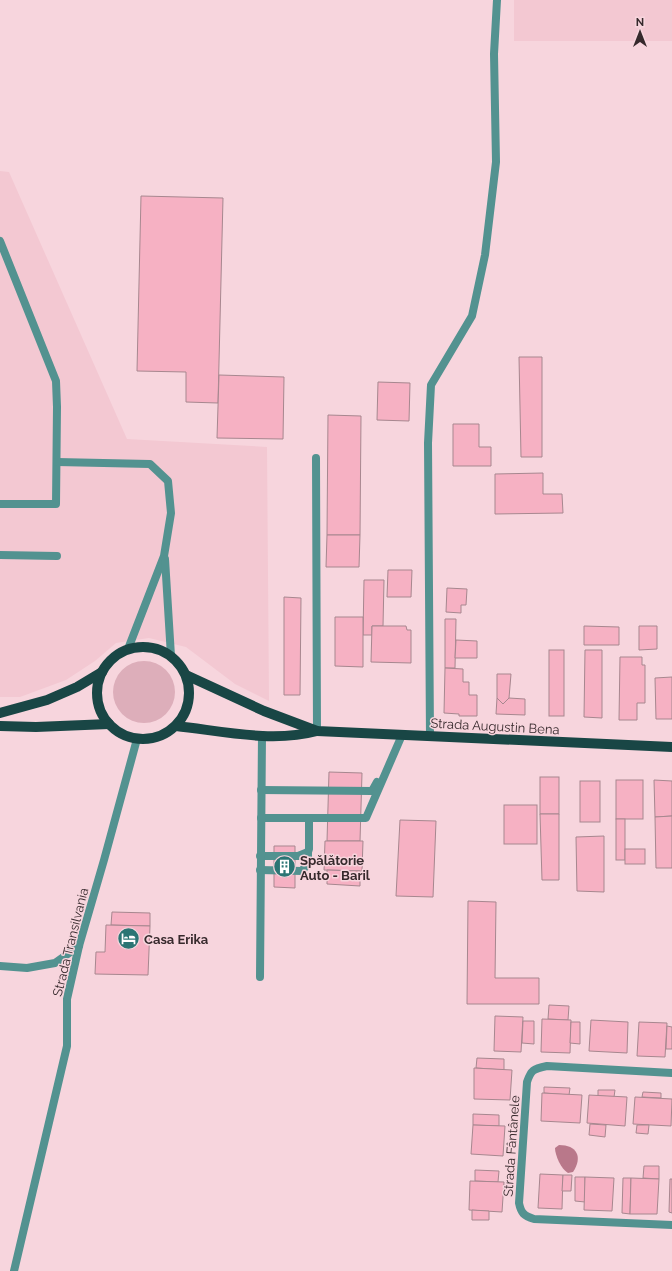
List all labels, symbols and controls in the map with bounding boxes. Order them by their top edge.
north arrow [620,12,660,52]
text: N [636,16,644,29]
street label: Strada Augustin Bena [430,716,560,737]
place label: Spălătorie Auto - Baril [300,853,371,883]
building icon: Spălătorie Auto - Baril [272,854,298,880]
street label: Strada Transilvania [50,886,91,998]
hotel icon: Casa Erika [115,926,141,952]
place label: Casa Erika [144,932,209,947]
street label: Strada Fântânele [500,1095,523,1197]

